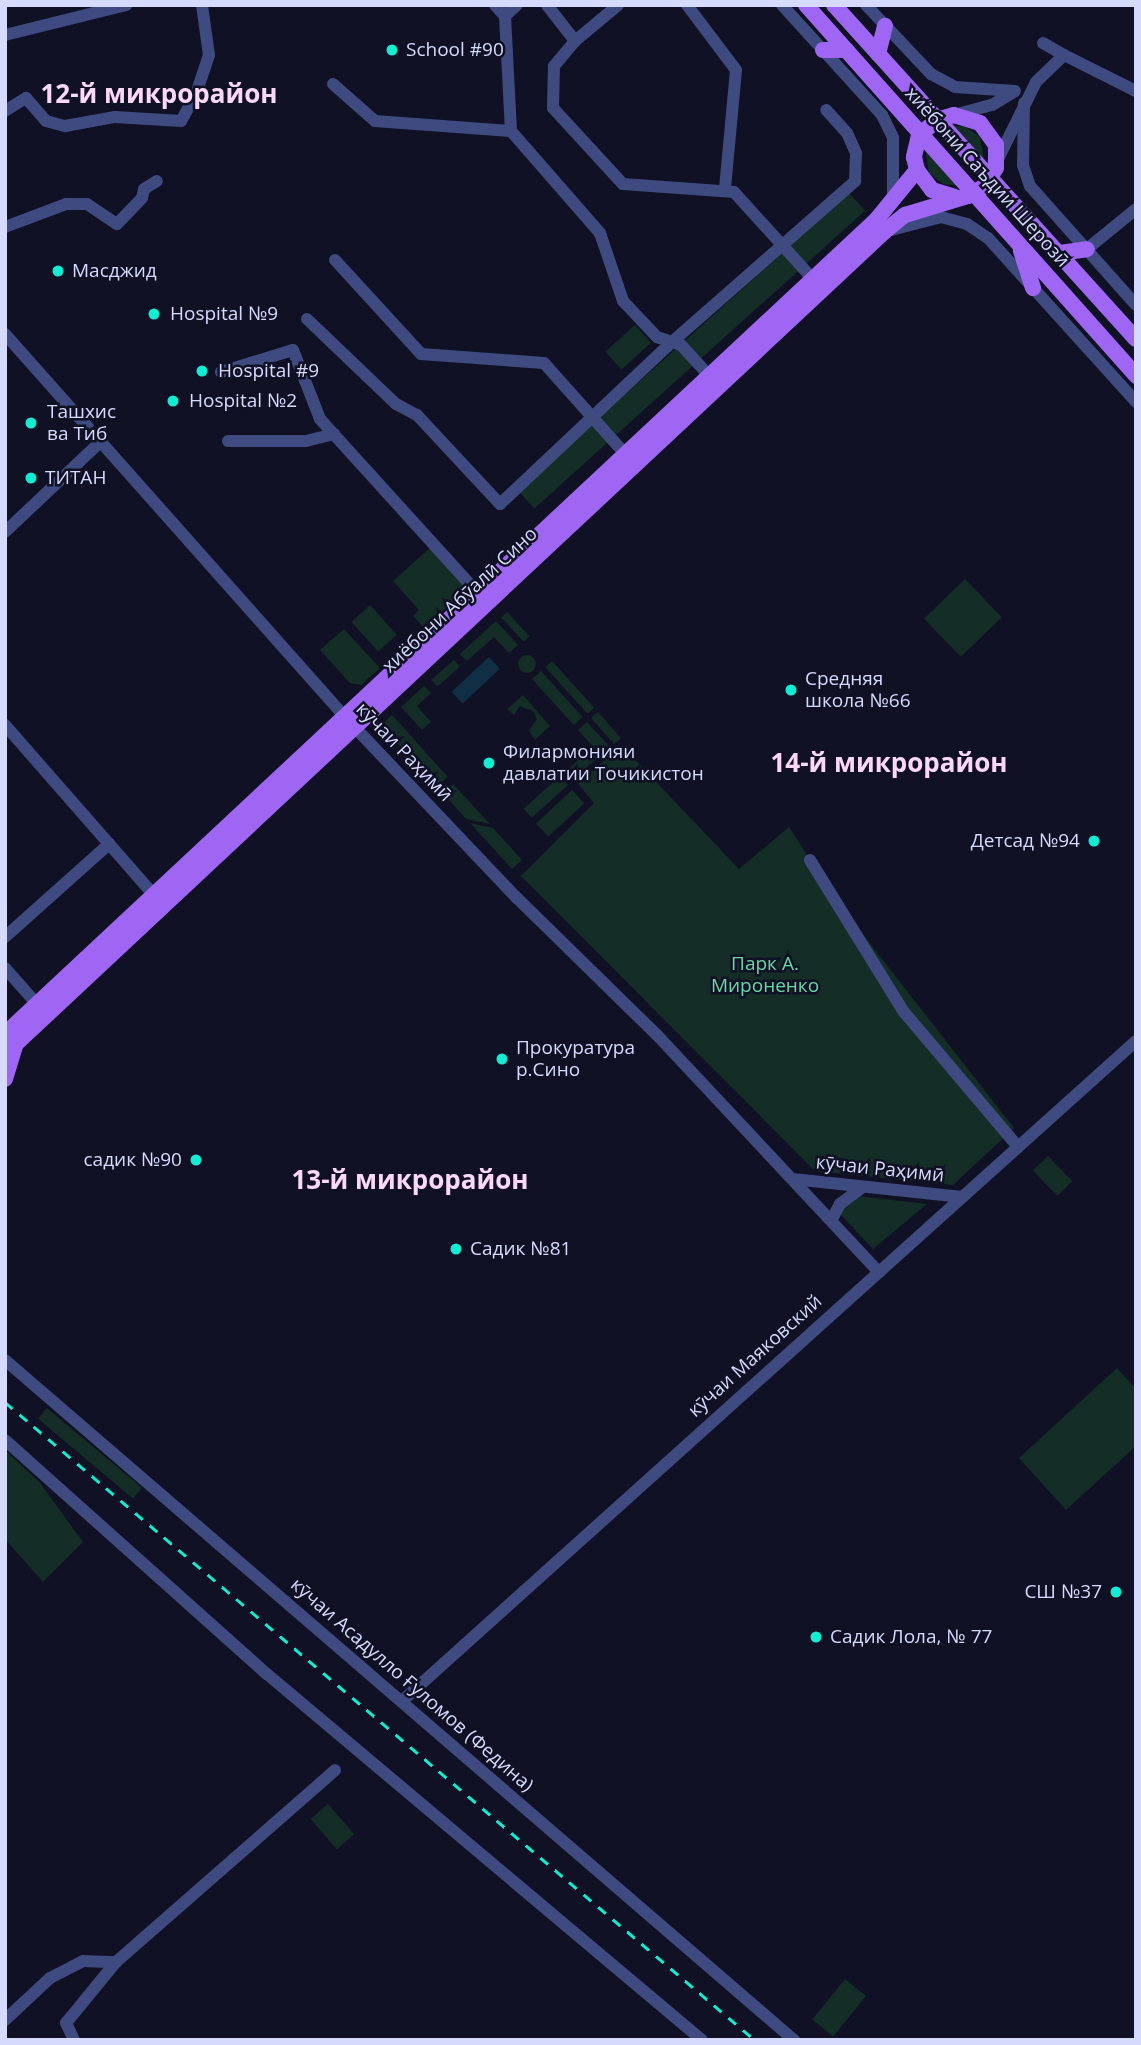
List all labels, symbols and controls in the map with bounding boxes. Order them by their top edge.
place label: School #90 [406,39,504,61]
marker: School #90 [384,42,400,58]
district label: 12-й микрорайон [40,78,278,110]
street label: хиёбони Саъдии Шерозӣ [900,82,1074,272]
place label: Масджид [72,260,157,282]
marker: Масджид [50,263,66,279]
place label: Hospital №9 [170,303,278,325]
marker: Hospital №9 [144,304,164,324]
place label: Hospital #9 [218,360,319,382]
marker: Hospital #9 [192,361,212,381]
place label: Hospital №2 [189,390,297,412]
marker: Hospital №2 [163,391,183,411]
place label: Ташхис ва Тиб [47,401,116,445]
marker: Ташхис ва Тиб [21,413,41,433]
place label: ТИТАН [45,467,106,489]
marker: ТИТАН [23,470,39,486]
street label: хиёбони Абӯалӣ Сино [378,522,542,678]
place label: Средняя школа №66 [805,668,911,712]
marker: Средняя школа №66 [783,682,799,698]
street label: кӯчаи Раҳимӣ [351,698,457,806]
place label: Филармонияи давлатии Точикистон [503,741,704,785]
district label: 14-й микрорайон [770,747,1008,779]
marker: Филармонияи давлатии Точикистон [481,755,497,771]
place label: Детсад №94 [971,830,1080,852]
marker: Детсад №94 [1086,833,1102,849]
park label: Парк А. Мироненко [711,953,819,997]
place label: Прокуратура р.Сино [516,1037,635,1081]
marker: Прокуратура р.Сино [494,1051,510,1067]
place label: садик №90 [84,1149,182,1171]
street label: кӯчаи Раҳимӣ [815,1151,945,1187]
marker: садик №90 [188,1152,204,1168]
district label: 13-й микрорайон [291,1164,529,1196]
place label: Садик №81 [470,1238,571,1260]
marker: Садик №81 [448,1241,464,1257]
street label: кӯчаи Маяковский [684,1290,826,1422]
street label: кӯчаи Асадулло Ғуломов (Федина) [286,1573,538,1797]
place label: СШ №37 [1024,1581,1102,1603]
marker: СШ №37 [1108,1584,1124,1600]
place label: Садик Лола, № 77 [830,1626,992,1648]
marker: Садик Лола, № 77 [808,1629,824,1645]

